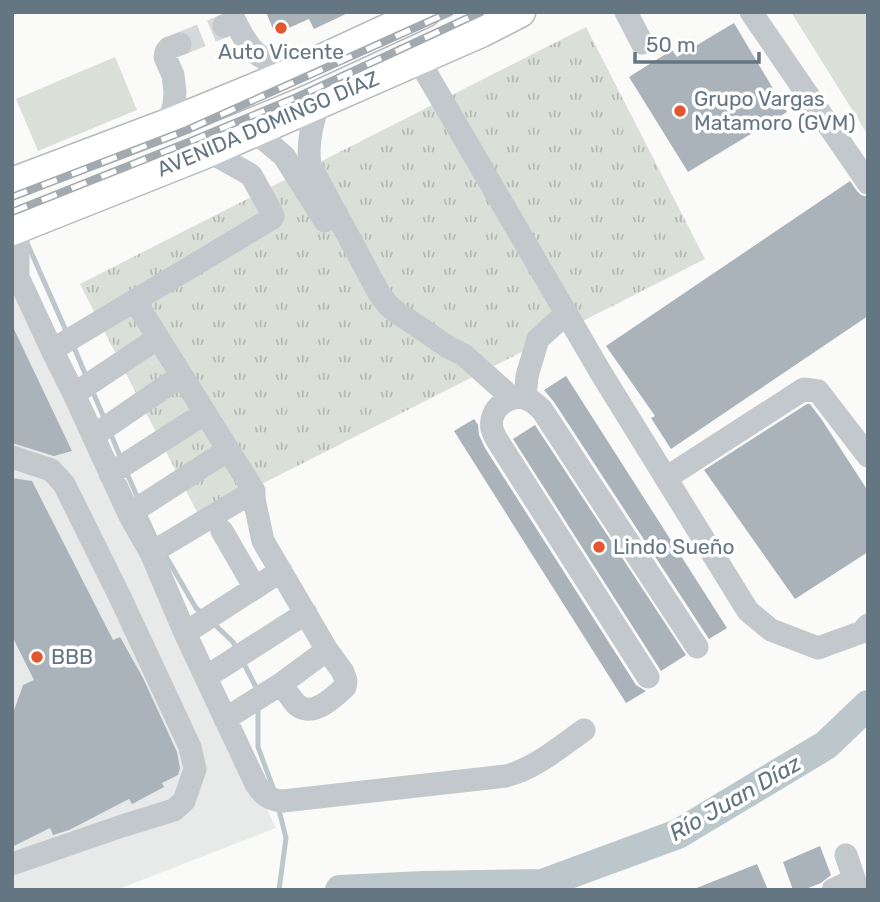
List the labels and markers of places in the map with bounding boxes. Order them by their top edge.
marker: Auto Vicente [273,20,289,36]
place label: Auto Vicente [218,39,344,64]
place label: Grupo Vargas Matamoro (GVM) [694,86,856,135]
marker: Grupo Vargas Matamoro (GVM) [672,103,688,119]
place label: Lindo Sueño [613,534,735,559]
marker: Lindo Sueño [591,539,607,555]
place label: BBB [51,644,93,669]
marker: BBB [29,649,45,665]

